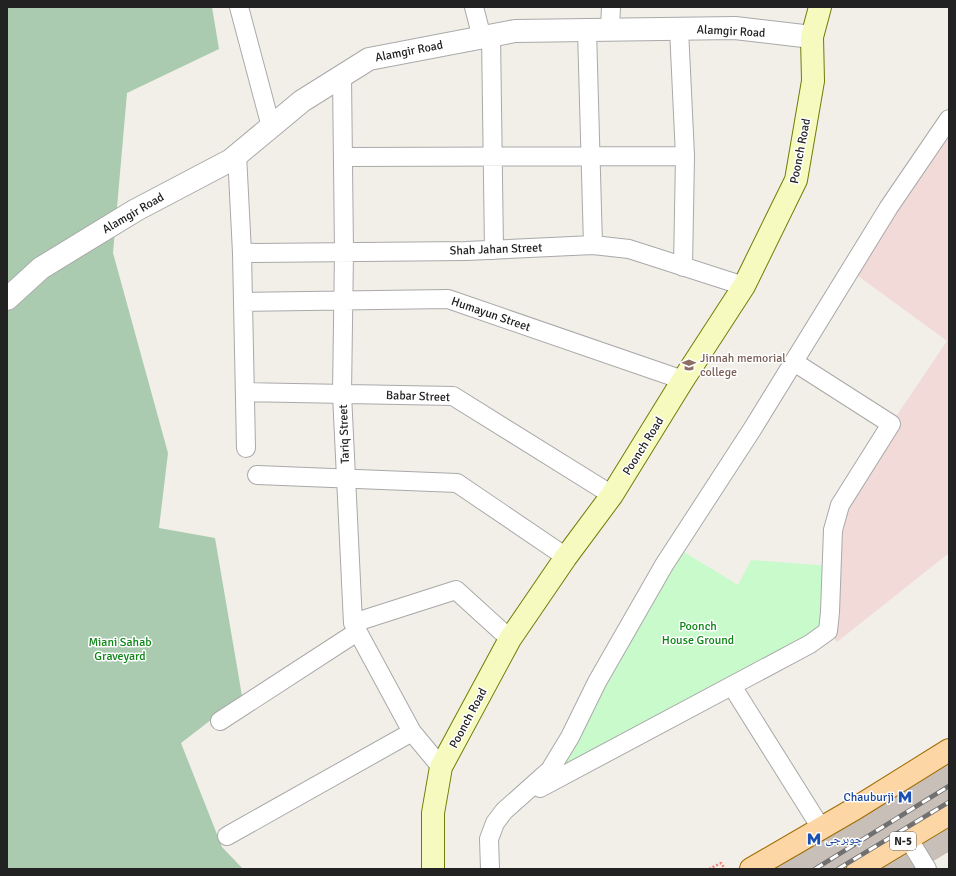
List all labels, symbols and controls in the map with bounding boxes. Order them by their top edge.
street label: Alamgir Road [696,22,766,41]
street label: Alamgir Road [374,38,444,65]
street label: Poonch Road [787,117,814,185]
street label: Alamgir Road [100,190,167,237]
street label: Shah Jahan Street [449,240,543,259]
street label: Humayun Street [449,294,532,335]
place label: Jinnah memorial college [700,351,786,380]
school or university icon: Jinnah memorial college [681,357,697,373]
street label: Babar Street [386,388,450,405]
street label: Tariq Street [336,404,353,464]
street label: Poonch Road [620,414,667,478]
park label: Poonch House Ground [662,619,734,648]
park label: Miani Sahab Graveyard [88,635,152,664]
street label: Poonch Road [446,686,491,751]
metro station icon: Chauburji [897,789,913,805]
place label: Chauburji [843,790,894,805]
metro station icon: چوبرجی [806,831,822,847]
place label: چوبرجی [825,832,863,847]
road number: N-5 [890,832,916,850]

